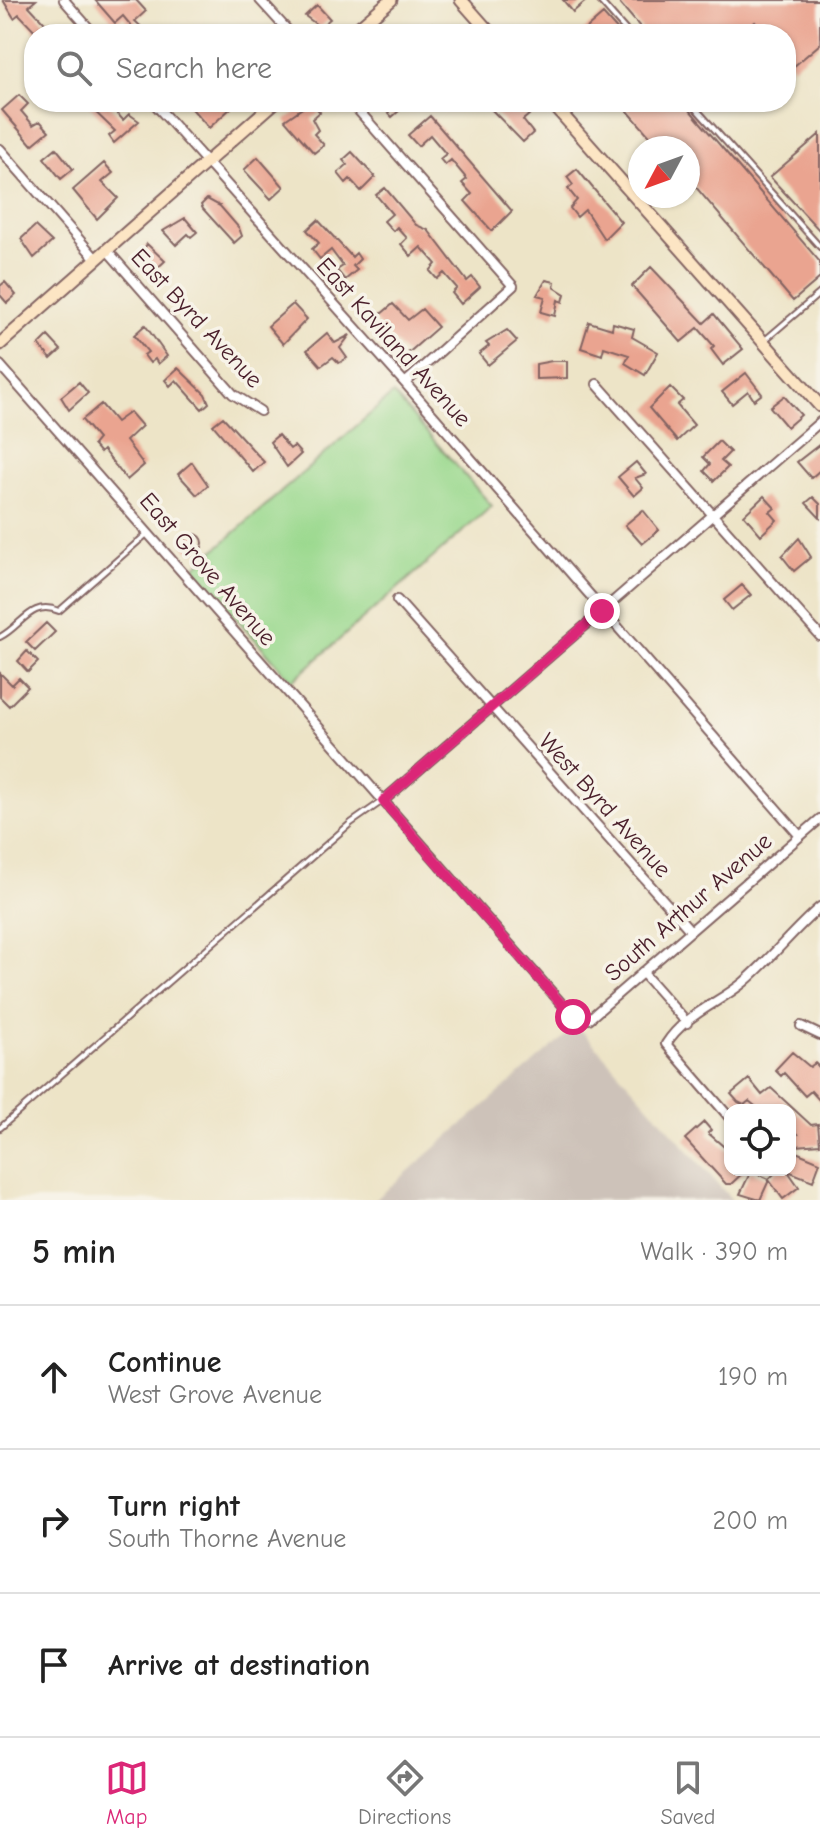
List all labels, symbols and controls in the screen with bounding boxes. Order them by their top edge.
search box [24,24,796,112]
icon: search [52,46,96,90]
text: Search here [116,51,272,86]
north arrow [628,136,700,208]
street label: East Byrd Avenue [125,243,269,393]
street label: East Kaviland Avenue [311,252,477,432]
street label: East Grove Avenue [134,487,282,651]
route end [584,593,620,629]
street label: West Byrd Avenue [533,727,677,883]
street label: South Arthur Avenue [599,827,777,987]
route start [555,999,591,1035]
map controls [724,1104,796,1176]
button: locate [724,1104,796,1176]
text: 5 min [32,1232,116,1272]
text: Walk · 390 m [641,1237,788,1267]
text: Continue [108,1345,222,1380]
icon: ahead [32,1355,76,1399]
text: 190 m [718,1362,788,1392]
text: West Grove Avenue [108,1380,322,1410]
text: Turn right [108,1489,240,1524]
icon: right [32,1499,76,1543]
text: 200 m [713,1506,788,1536]
text: South Thorne Avenue [108,1524,346,1554]
icon: arrive [32,1643,76,1687]
text: Arrive at destination [108,1648,370,1683]
tab: Map [105,1756,149,1830]
tab: Directions [358,1756,451,1830]
tab: Saved [660,1756,715,1830]

